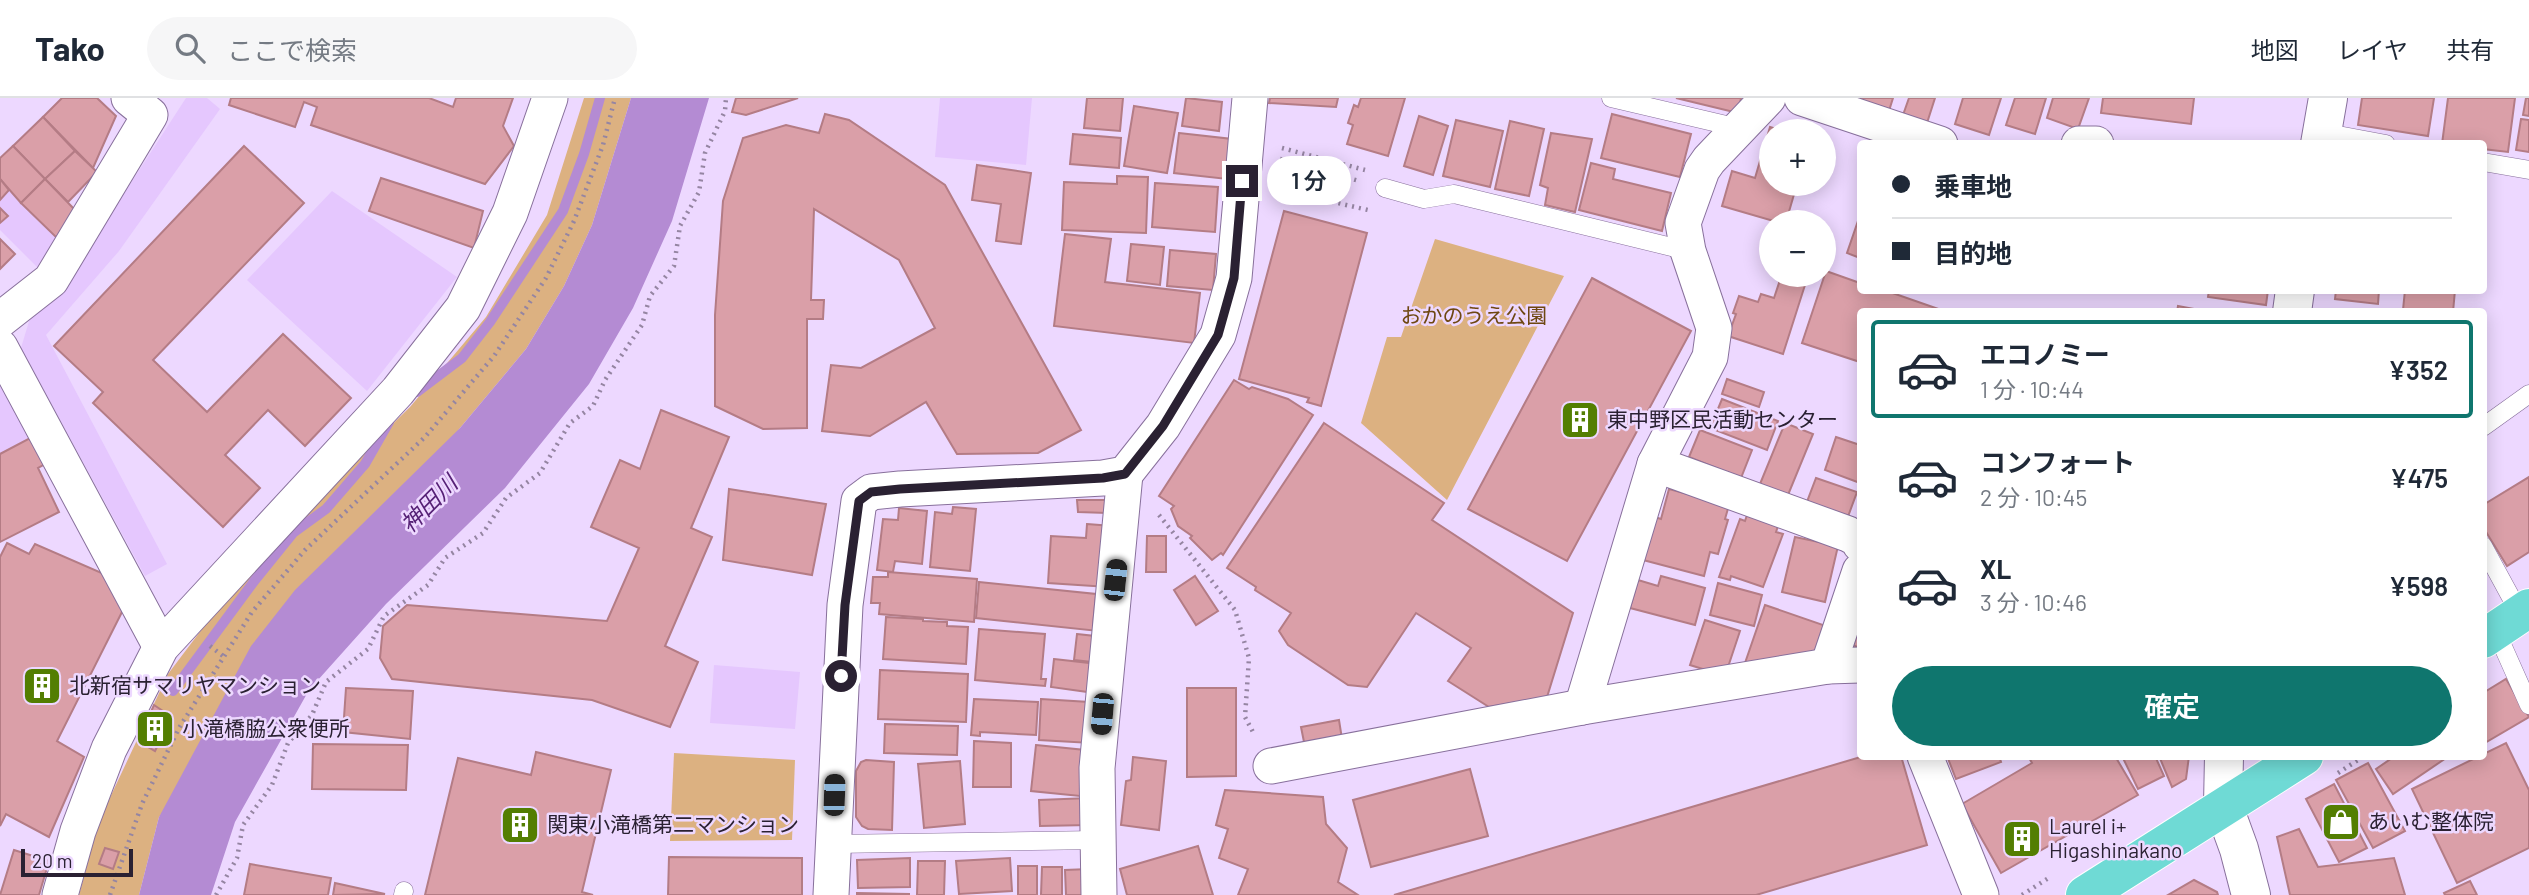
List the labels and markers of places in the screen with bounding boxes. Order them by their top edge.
building icon: 東中野区民活動センター [1559,399,1601,441]
place label: 東中野区民活動センター [1607,406,1838,431]
building icon: 北新宿サマリヤマンション [21,665,63,707]
place label: 北新宿サマリヤマンション [69,672,321,697]
building icon: 小滝橋脇公衆便所 [134,708,176,750]
place label: 小滝橋脇公衆便所 [182,715,350,740]
shop icon: あいむ整体院 [2320,801,2362,843]
building icon: 関東小滝橋第二マンション [499,804,541,846]
place label: あいむ整体院 [2368,808,2494,833]
place label: 関東小滝橋第二マンション [547,811,799,836]
place label: Laurel i+ Higashinakano [2049,813,2183,862]
building icon: Laurel i+ Higashinakano [2001,818,2043,860]

